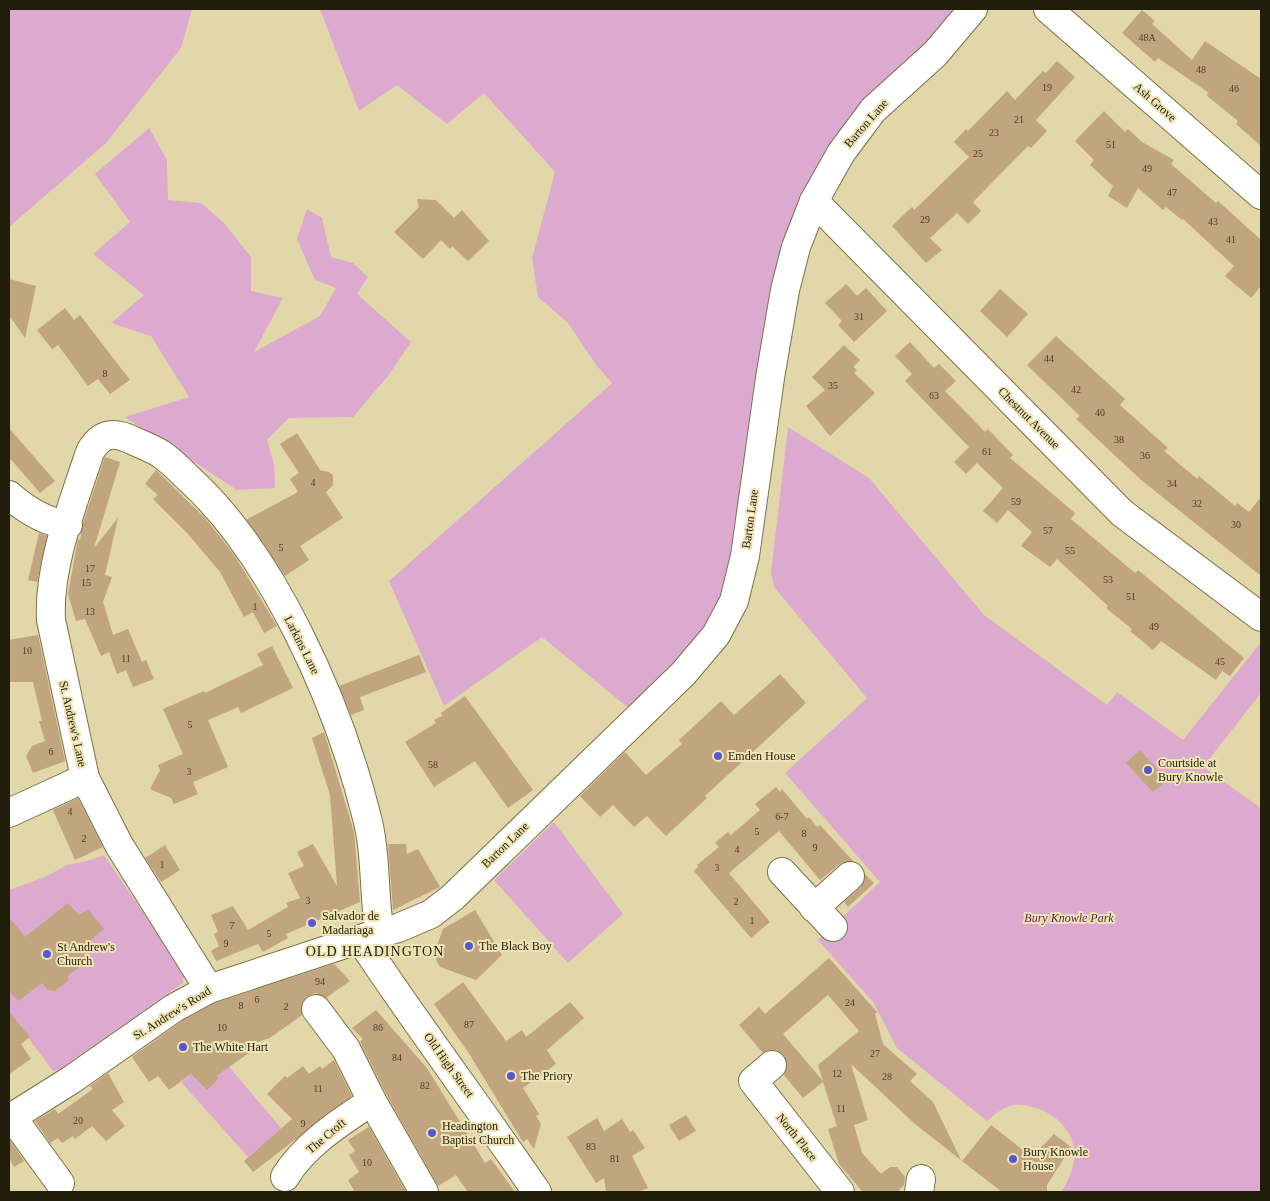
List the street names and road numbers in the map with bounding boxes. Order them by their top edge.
street label: Ash Grove [1131,80,1179,124]
street label: Barton Lane [841,96,891,150]
street label: Chestnut Avenue [995,384,1063,452]
street label: Barton Lane [739,488,761,550]
street label: Larkins Lane [281,613,323,677]
street label: St. Andrew's Lane [56,680,90,768]
street label: Barton Lane [479,819,531,871]
street label: St. Andrew's Road [130,983,214,1043]
street label: Old High Street [421,1030,477,1100]
street label: North Place [774,1110,820,1164]
street label: The Croft [303,1115,349,1156]

